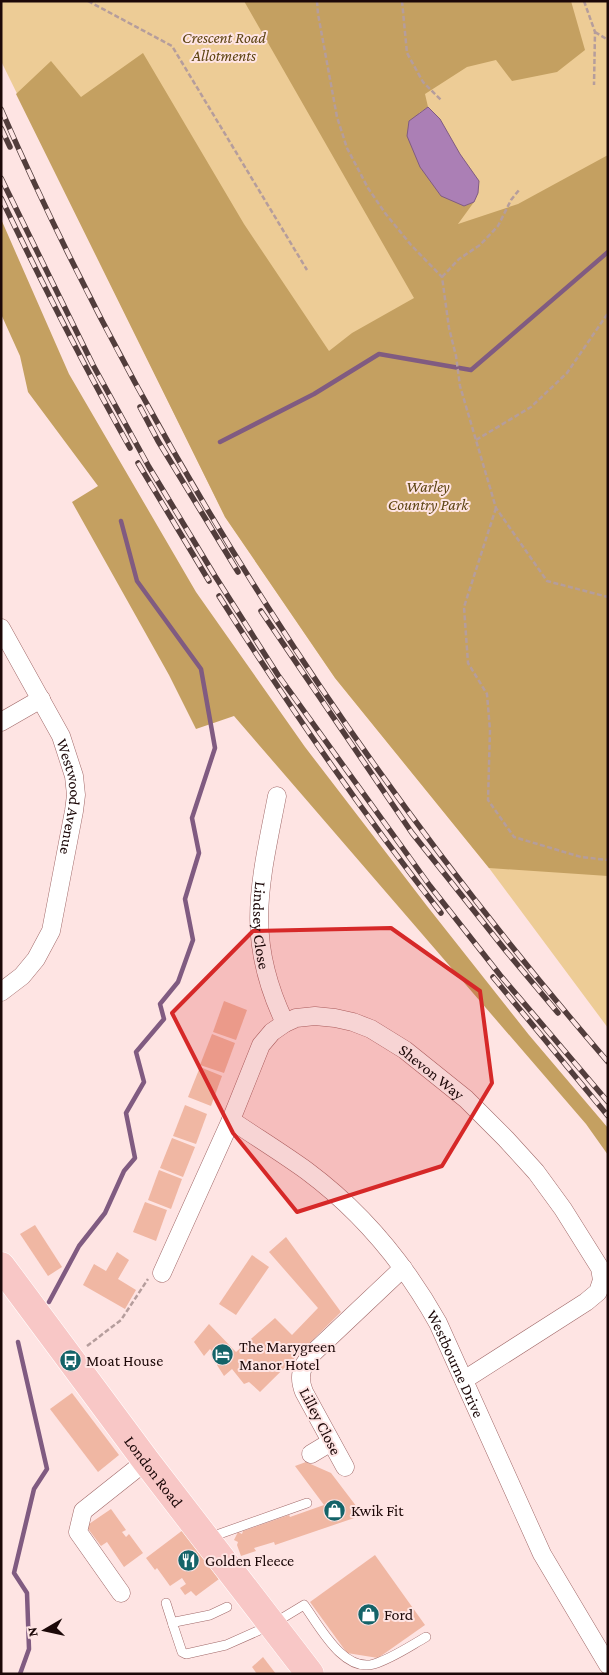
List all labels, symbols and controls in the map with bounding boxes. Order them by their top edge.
park label: Crescent Road Allotments [182,29,266,64]
park label: Warley Country Park [388,478,469,514]
street label: Westwood Avenue [53,737,84,856]
street label: Lindsey Close [249,881,273,971]
street label: Shevon Way [396,1041,468,1104]
street label: Westbourne Drive [423,1307,487,1420]
place label: The Marygreen Manor Hotel [239,1338,336,1373]
hotel icon: The Marygreen Manor Hotel [211,1343,235,1367]
bus stop icon: Moat House [58,1348,82,1372]
place label: Moat House [86,1352,163,1369]
street label: Lilley Close [296,1385,345,1458]
street label: London Road [121,1433,187,1511]
shop icon: Kwik Fit [323,1498,347,1522]
place label: Kwik Fit [351,1502,404,1519]
restaurant icon: Golden Fleece [177,1548,201,1572]
place label: Golden Fleece [205,1552,294,1569]
shop icon: Ford [356,1602,380,1626]
north arrow [20,1605,70,1655]
place label: Ford [384,1606,414,1623]
text: N [23,1626,41,1638]

